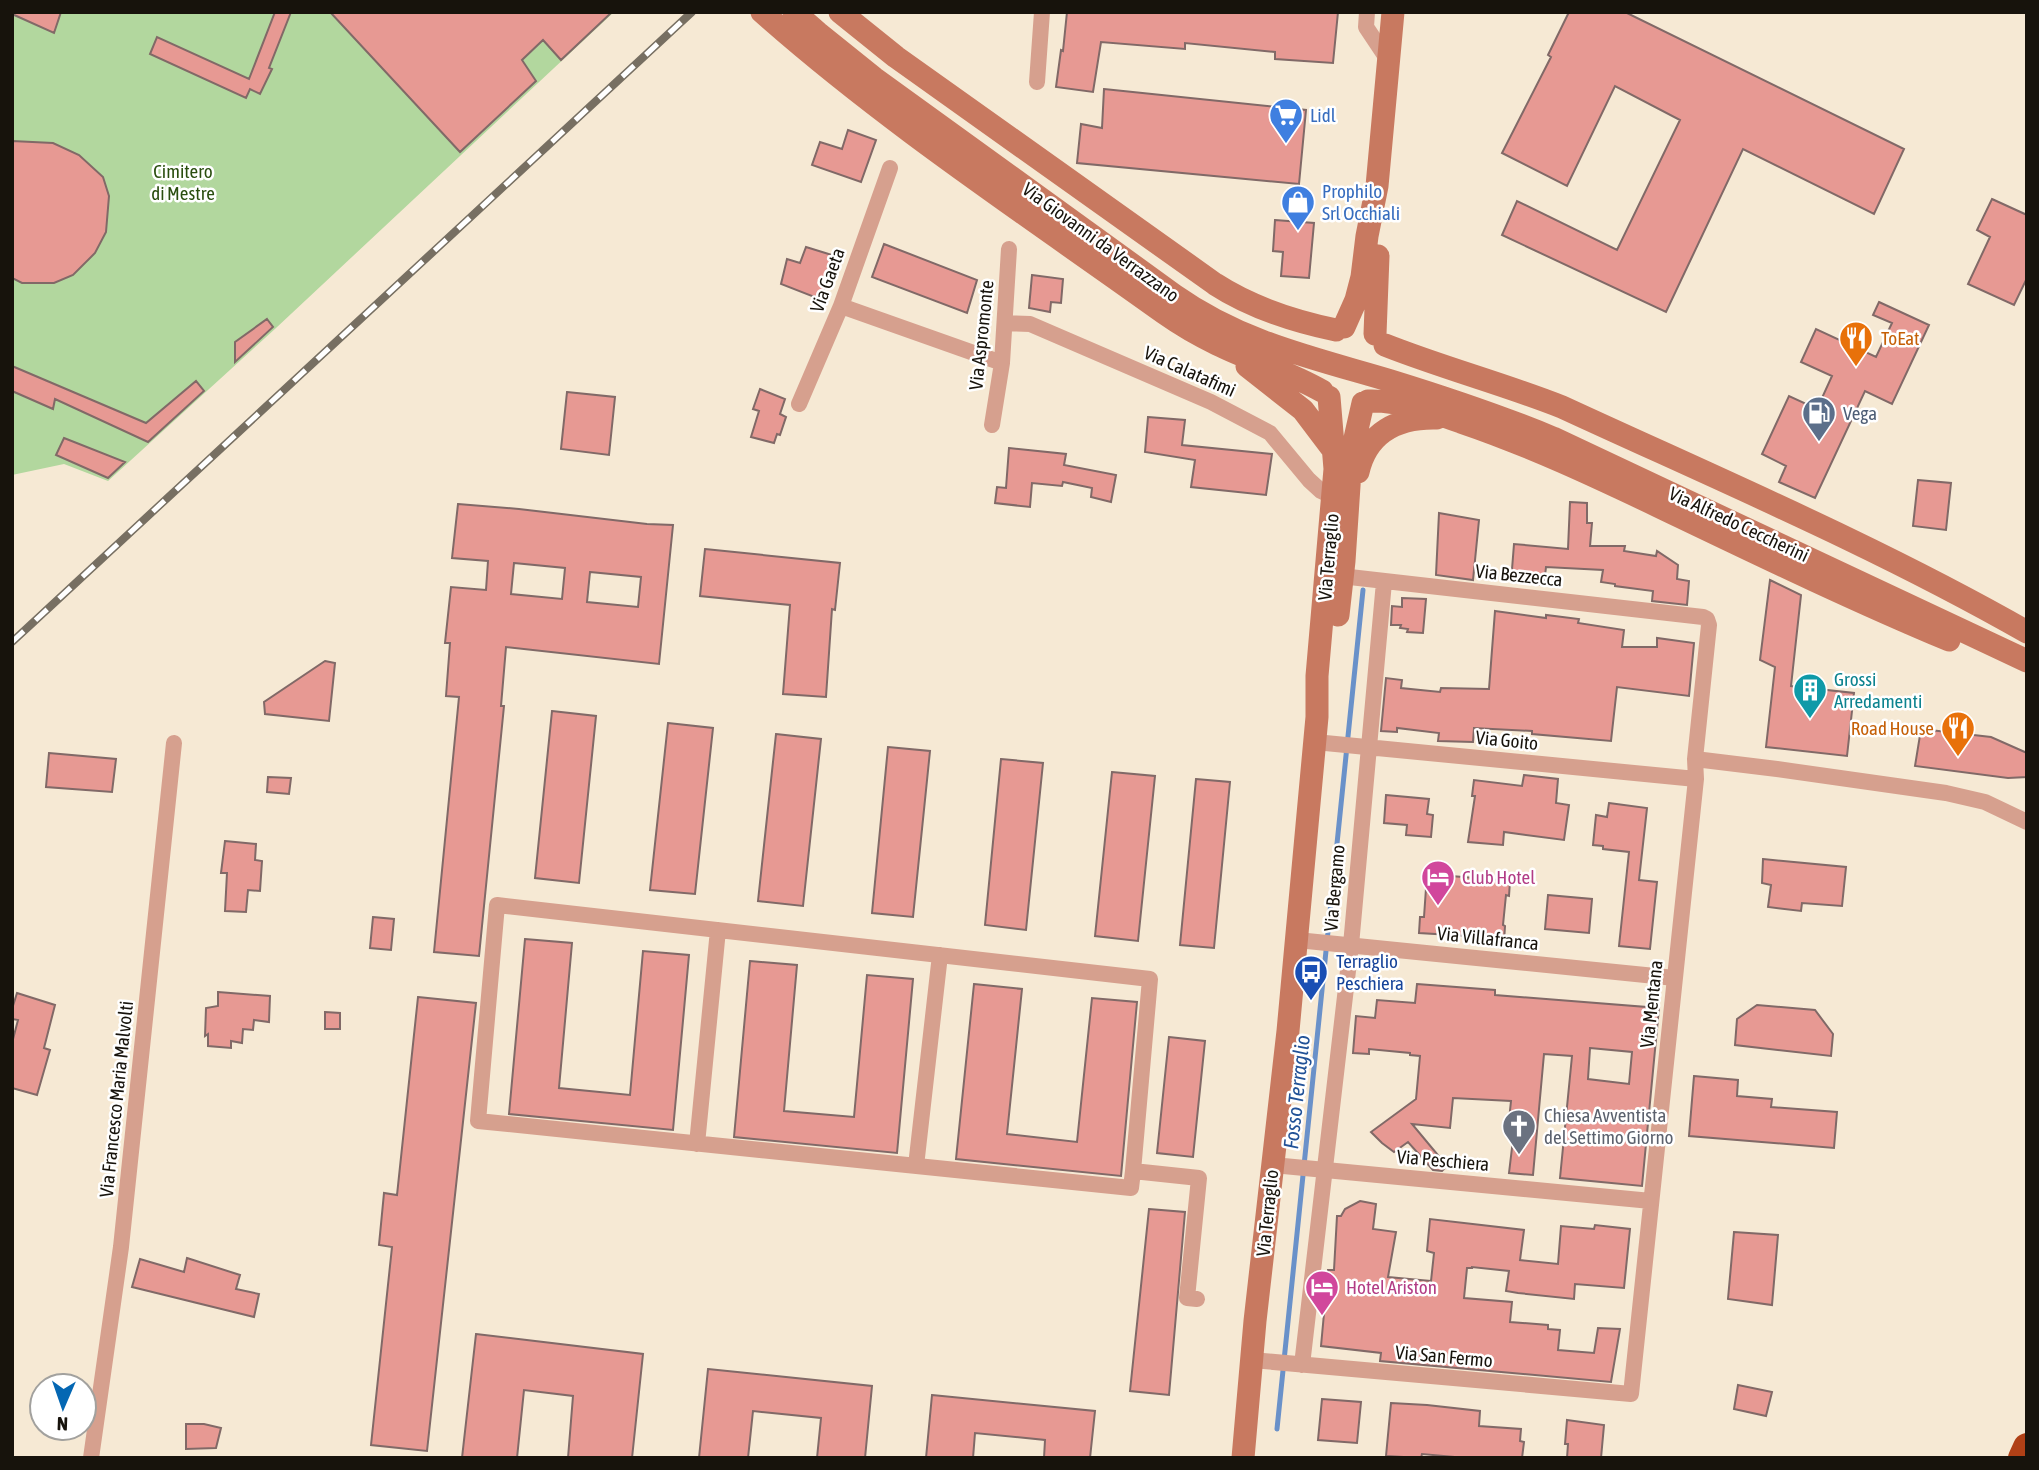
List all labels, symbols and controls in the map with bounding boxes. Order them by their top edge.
supermarket icon: Lidl [1267,96,1305,145]
place label: Lidl [1310,104,1336,126]
park label: Cimitero di Mestre [151,160,215,204]
street label: Via Giovanni da Verrazzano [1018,178,1184,306]
place label: Prophilo Srl Occhiali [1322,180,1400,224]
shop icon: Prophilo Srl Occhiali [1279,183,1317,232]
street label: Via Gaeta [805,245,849,315]
street label: Via Aspromonte [964,279,998,391]
restaurant icon: ToEat [1837,319,1875,368]
place label: ToEat [1881,327,1920,349]
street label: Via Calatafimi [1141,341,1239,401]
fuel station icon: Vega [1800,394,1838,443]
place label: Vega [1843,402,1877,424]
street label: Via Alfredo Ceccherini [1666,482,1812,566]
street label: Via Terraglio [1313,513,1343,601]
street label: Via Bezzecca [1474,559,1564,591]
place label: Grossi Arredamenti [1834,668,1922,712]
building icon: Grossi Arredamenti [1791,671,1829,720]
restaurant icon: Road House [1939,709,1977,758]
place label: Road House [1851,717,1934,739]
street label: Via Goito [1475,726,1539,754]
street label: Via Bergamo [1319,844,1349,932]
hotel icon: Club Hotel [1419,858,1457,907]
place label: Club Hotel [1462,866,1535,888]
street label: Via Villafranca [1436,922,1540,954]
place label: Terraglio Peschiera [1336,950,1404,994]
bus stop icon: Terraglio Peschiera [1292,953,1330,1002]
street label: Via Mentana [1635,959,1667,1049]
street label: Via Francesco Maria Malvolti [95,1000,137,1198]
water label: Fosso Terraglio [1278,1034,1314,1150]
place label: Chiesa Avventista del Settimo Giorno [1544,1104,1674,1148]
church icon: Chiesa Avventista del Settimo Giorno [1500,1107,1538,1156]
street label: Via Peschiera [1396,1145,1490,1175]
street label: Via Terraglio [1252,1168,1282,1257]
hotel icon: Hotel Ariston [1303,1268,1341,1317]
place label: Hotel Ariston [1346,1276,1437,1298]
street label: Via San Fermo [1394,1341,1494,1371]
north arrow [28,1372,98,1442]
text: N [56,1413,68,1435]

